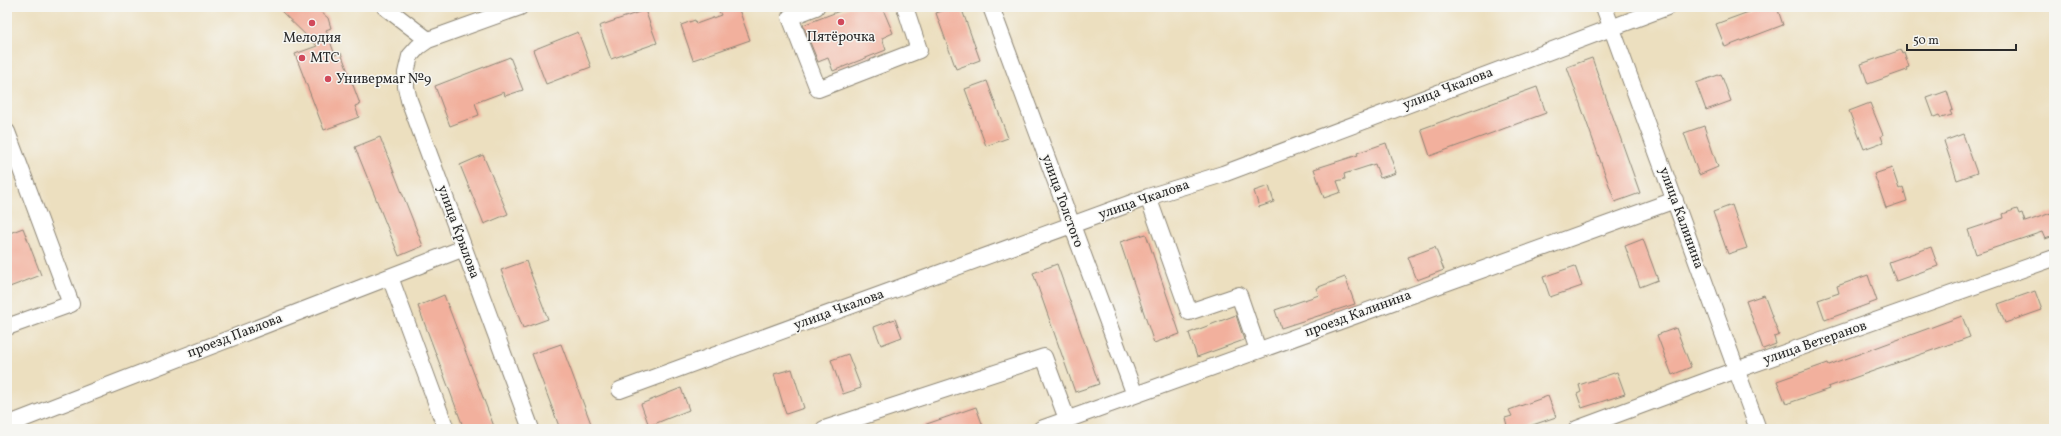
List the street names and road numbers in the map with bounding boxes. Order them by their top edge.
street label: улица Чкалова [1400,63,1496,115]
street label: улица Толстого [1036,152,1088,250]
street label: улица Калинина [1654,164,1708,272]
street label: улица Чкалова [1096,176,1192,224]
street label: улица Крылова [432,183,484,281]
street label: улица Чкалова [791,285,887,335]
street label: проезд Калинина [1302,286,1414,342]
street label: проезд Павлова [185,309,285,363]
street label: улица Ветеранов [1760,316,1870,370]

